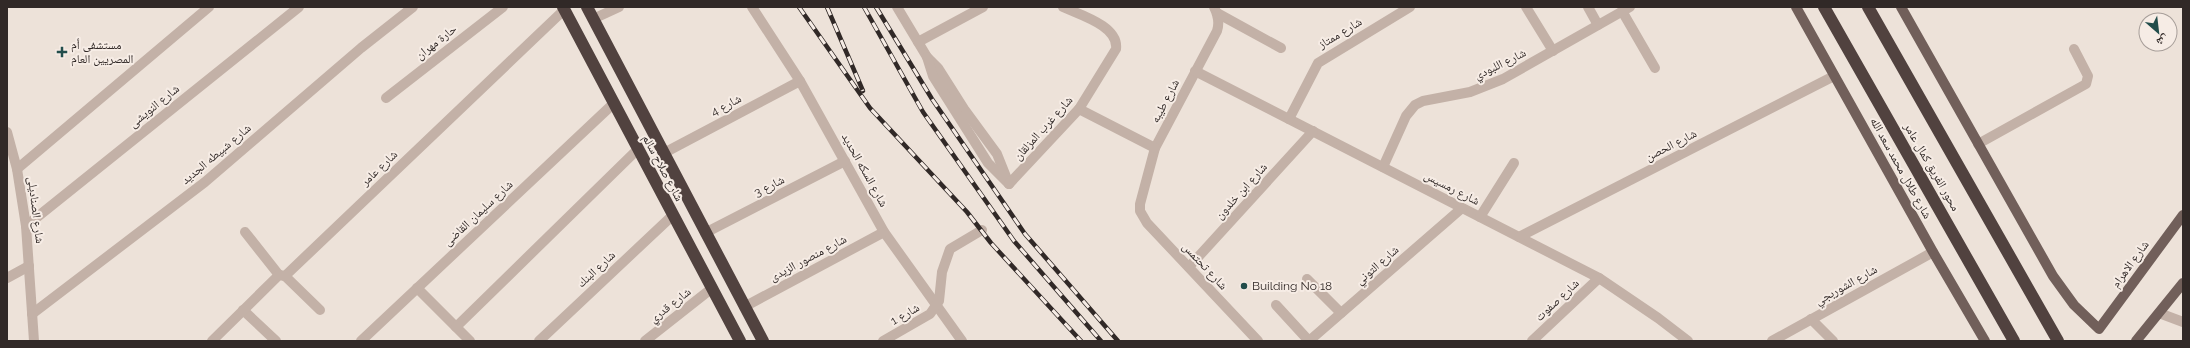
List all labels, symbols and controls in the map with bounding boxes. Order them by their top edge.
north arrow [2138,12,2178,52]
street label: شارع ممتاز [1315,15,1365,53]
street label: حارة مهران [413,21,460,62]
text: ش [2153,31,2171,49]
place label: مستشفى أم المصريين العام [71,38,133,67]
street label: شارع اللبودي [1472,45,1530,85]
marker: مستشفى أم المصريين العام [56,46,68,58]
street label: شارع طيبه [1148,77,1183,126]
street label: شارع النويشى [126,81,183,131]
street label: شارع 4 [708,91,744,120]
street label: شارع غرب المزلقان [1011,93,1076,164]
street label: شارع طلال محمد سعد الله [1866,115,1935,222]
street label: محور الفريق كمال عامر [1900,120,1963,214]
street label: شارع شبيطه الجديد [178,121,254,188]
street label: شارع الحصن [1643,126,1700,165]
street label: شارع السكه الحديد [838,131,891,210]
street label: شارع صلاح سالم [639,132,686,204]
street label: شارع عامر [357,147,401,190]
street label: شارع ابن خلدون [1212,160,1271,223]
street label: شارع رمسيس [1421,168,1482,209]
street label: شارع 3 [751,172,787,200]
street label: شارع الصناديلى [24,176,47,245]
street label: شارع سليمان القاضى [440,177,516,249]
street label: شارع منصور الزيدى [767,232,849,285]
street label: شارع الاهرام [2108,238,2153,291]
street label: شارع تحتمس [1179,239,1230,293]
street label: شارع التوني [1352,242,1404,290]
street label: شارع البنك [574,248,619,291]
street label: شارع الشوربجي [1812,262,1881,311]
street label: شارع صفوت [1532,276,1583,325]
place label: Building No 18 [1252,279,1332,293]
marker: Building No 18 [1239,281,1249,291]
street label: شارع قدري [647,284,695,328]
street label: شارع 1 [888,300,923,329]

